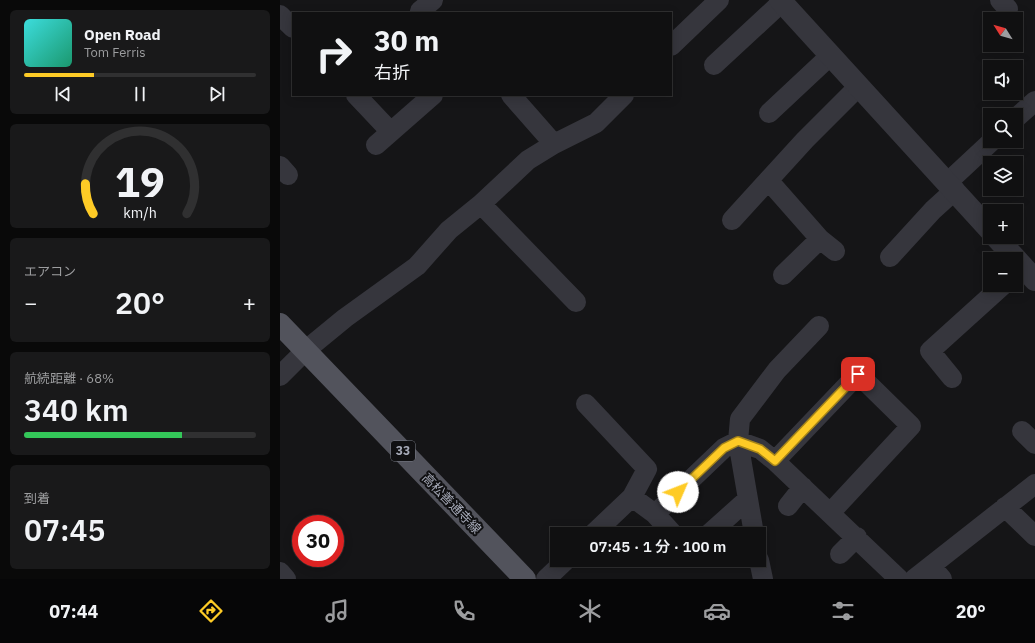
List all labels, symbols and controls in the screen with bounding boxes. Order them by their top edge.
north arrow [983,12,1023,52]
map controls [983,12,1023,292]
text: 30 m [374,22,439,59]
text: Open Road [84,25,161,44]
icon: right [308,28,360,80]
text: Tom Ferris [84,44,146,61]
button: sound [983,60,1023,100]
text: 右折 [374,61,410,84]
icon: previous [52,83,74,105]
icon: pause [129,83,151,105]
icon: next [206,83,228,105]
button: search [983,108,1023,148]
text: 19 [115,154,165,208]
button: layers [983,156,1023,196]
text: km/h [123,202,157,221]
button: + [983,204,1023,244]
button: − [983,252,1023,292]
text: エアコン [24,263,76,280]
text: 20° [115,283,165,322]
text: − [24,288,37,317]
text: + [243,288,256,317]
pin [841,357,875,391]
icon: arrive [847,363,869,385]
text: 航続距離 · 68% [24,370,114,387]
text: 340 km [24,390,129,429]
road number: 33 [391,441,415,461]
street label: 高松善通寺線 [418,469,485,537]
position arrow [657,471,699,513]
text: 到着 [24,490,50,507]
text: 07:45 [24,510,106,549]
speed limit sign: 30 [292,515,344,567]
text: 07:45 · 1 分 · 100 m [590,537,726,556]
icon: directions [197,597,225,625]
icon: music [323,597,351,625]
icon: phone [450,597,478,625]
icon: climate [576,597,604,625]
icon: car [703,597,731,625]
icon: filters [829,597,857,625]
text: 07:44 [49,600,98,623]
text: 20° [956,600,986,623]

